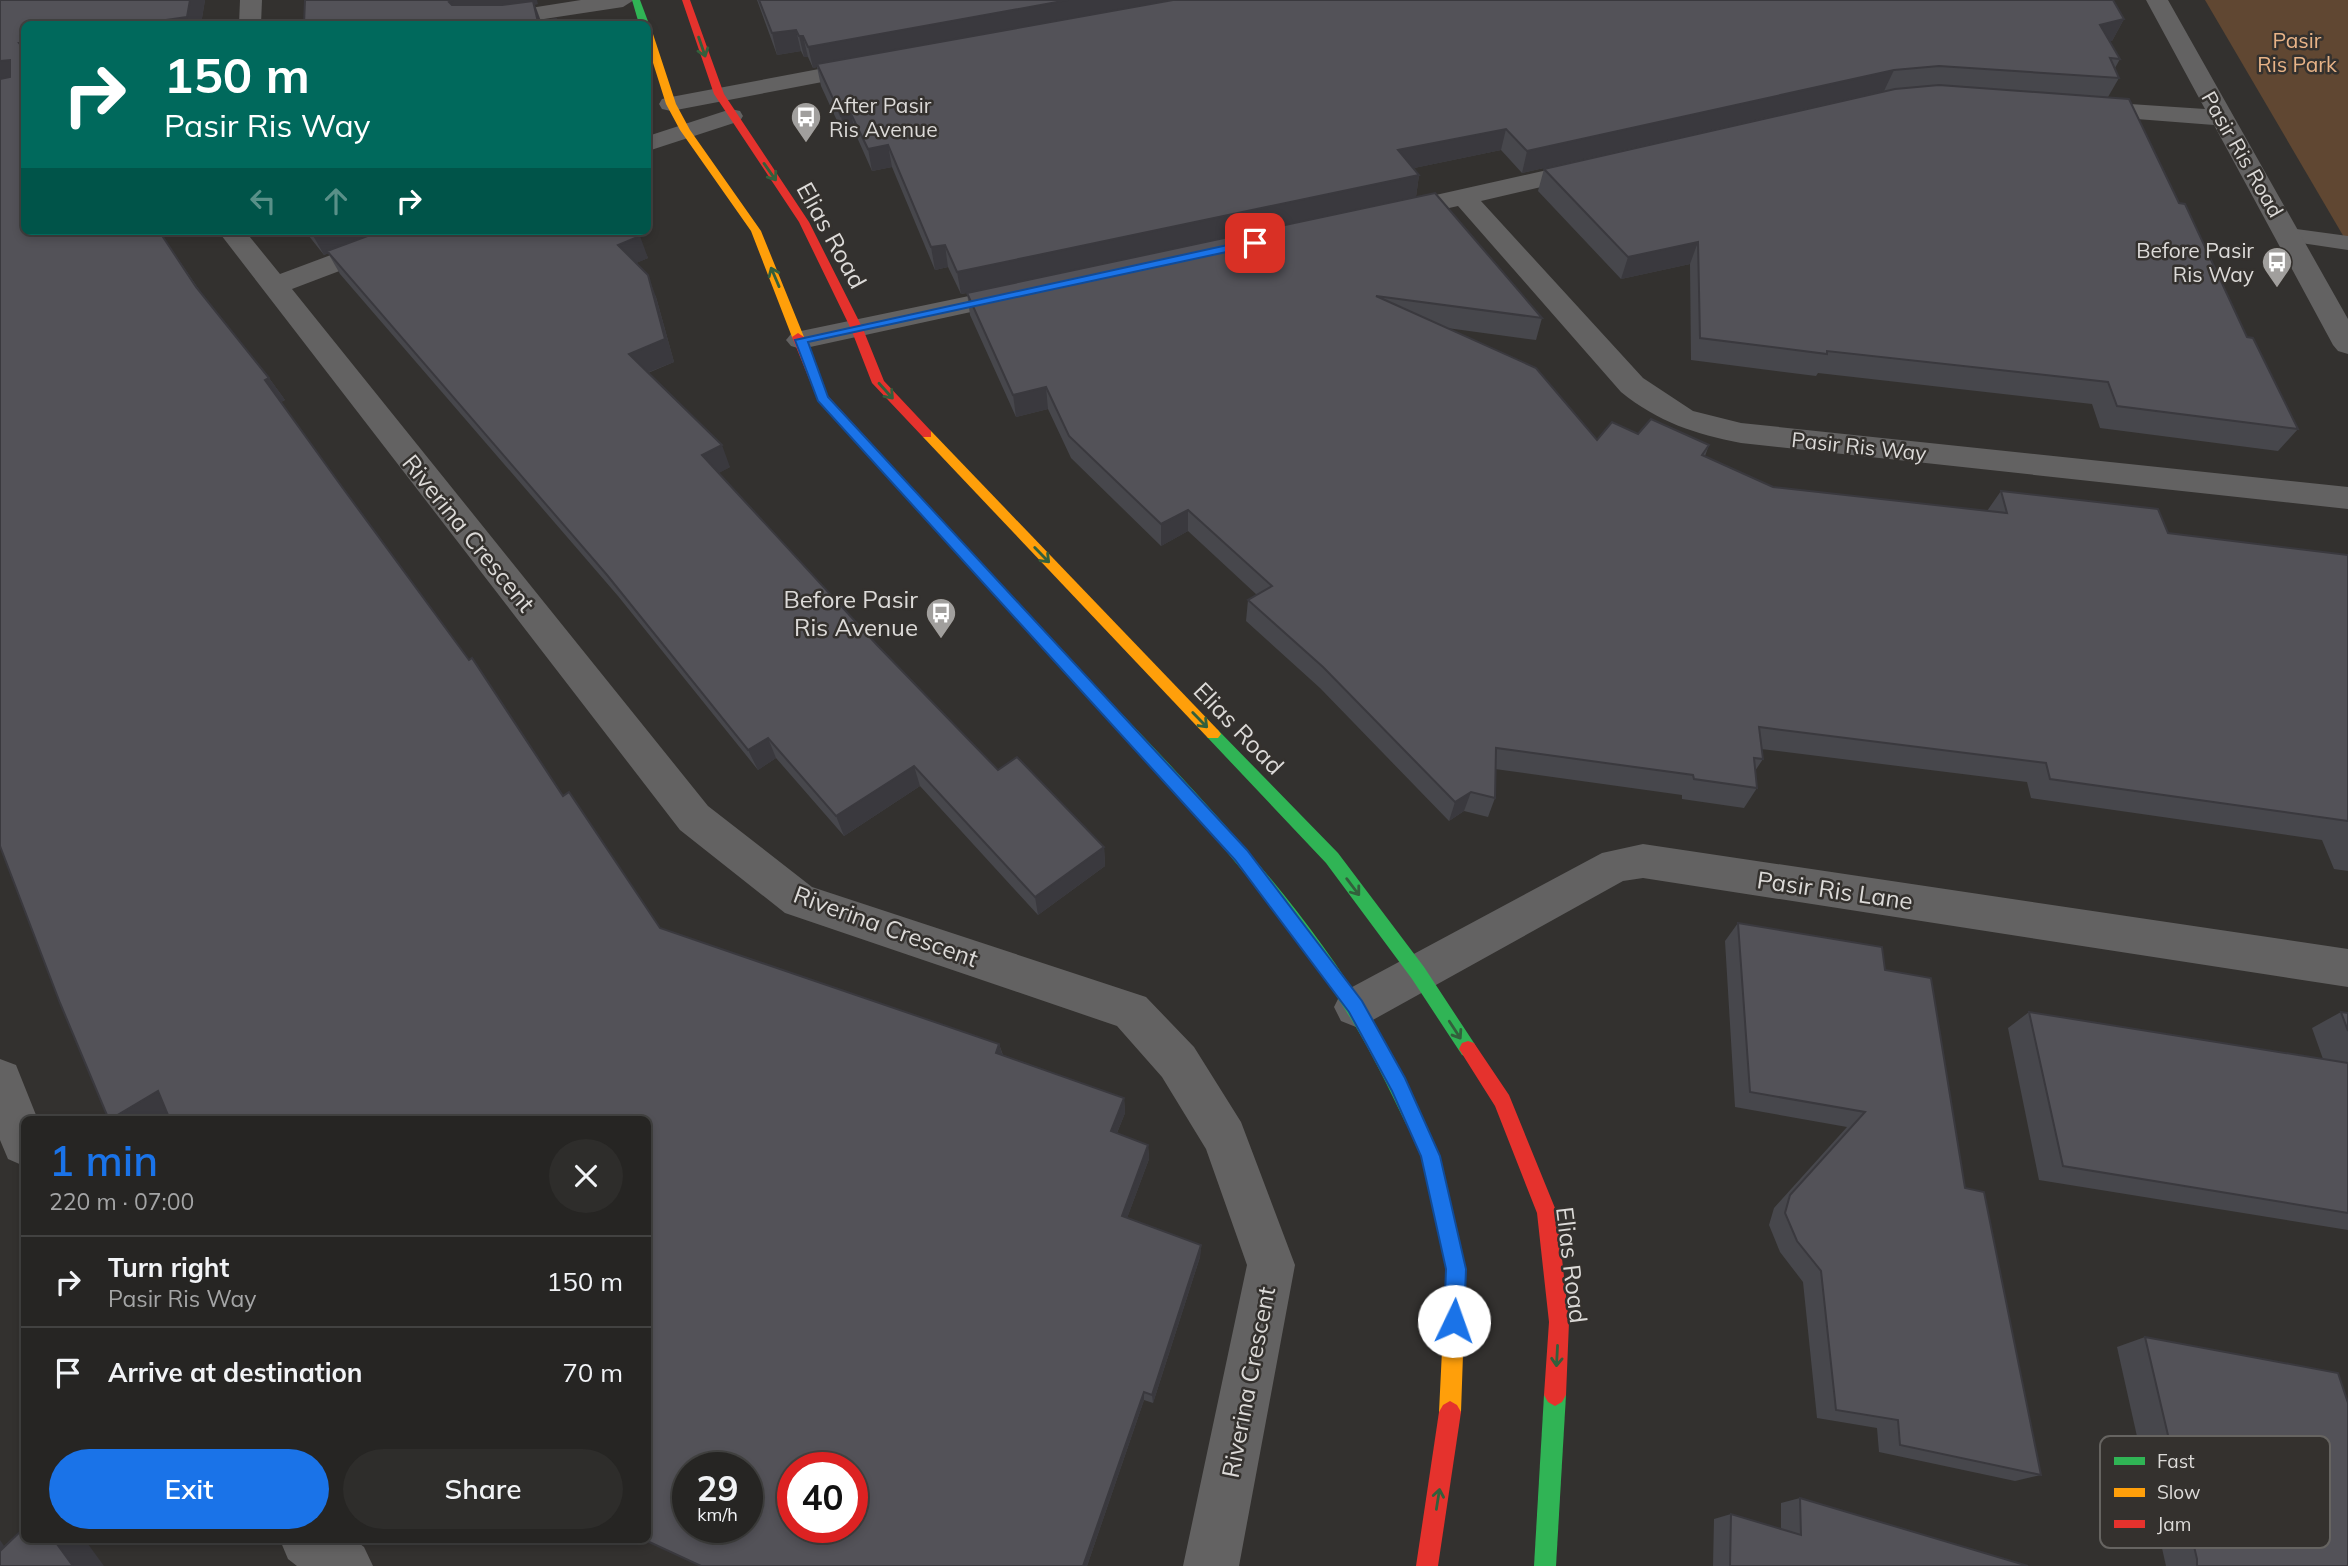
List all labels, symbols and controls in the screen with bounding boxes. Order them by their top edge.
park label: Pasir Ris Park [2257,27,2337,77]
one-way arrow [697,36,710,58]
text: 150 m [164,44,310,105]
icon: right [49,49,140,140]
street label: Pasir Ris Road [2196,86,2290,222]
place label: After Pasir Ris Avenue [829,92,938,142]
bus stop icon: After Pasir Ris Avenue [789,100,823,144]
text: Pasir Ris Way [164,105,370,145]
one-way arrow [763,162,777,181]
street label: Elias Road [791,177,873,293]
icon: left [244,182,282,220]
icon: ahead [317,182,355,220]
icon: right [390,182,428,220]
pin [1225,213,1285,273]
icon: arrive [1236,224,1274,262]
place label: Before Pasir Ris Way [2136,237,2254,287]
bus stop icon: Before Pasir Ris Way [2260,245,2294,289]
one-way arrow [768,267,781,289]
one-way arrow [877,382,894,399]
street label: Pasir Ris Way [1790,426,1928,466]
street label: Riverina Crescent [396,448,542,618]
one-way arrow [1034,547,1051,564]
place label: Before Pasir Ris Avenue [784,584,918,642]
bus stop icon: Before Pasir Ris Avenue [924,596,958,640]
street label: Elias Road [1188,676,1290,780]
one-way arrow [1191,711,1208,728]
street label: Pasir Ris Lane [1755,864,1915,916]
one-way arrow [1346,877,1361,896]
street label: Riverina Crescent [790,879,982,973]
one-way arrow [1448,1019,1462,1039]
text: 1 min [49,1134,158,1187]
button: close [549,1139,623,1213]
text: 220 m · 07:00 [49,1187,194,1216]
street label: Elias Road [1550,1205,1594,1325]
text: Turn right [108,1251,229,1284]
icon: right [49,1263,87,1301]
text: 150 m [547,1265,623,1298]
text: Pasir Ris Way [108,1284,256,1313]
street label: Riverina Crescent [1215,1284,1281,1480]
position arrow [1417,1284,1491,1358]
one-way arrow [1551,1345,1564,1368]
icon: arrive [49,1354,87,1392]
text: Arrive at destination [108,1356,363,1389]
text: 70 m [562,1356,623,1389]
legend [2100,1436,2330,1548]
button: Exit [49,1449,329,1529]
button: Share [343,1449,623,1529]
text: Fast [2157,1449,2195,1473]
speed limit sign: 40 [777,1452,868,1543]
text: 29 [696,1466,739,1510]
text: Slow [2157,1480,2201,1504]
one-way arrow [1431,1488,1444,1510]
text: km/h [697,1503,738,1526]
text: Jam [2157,1512,2191,1536]

